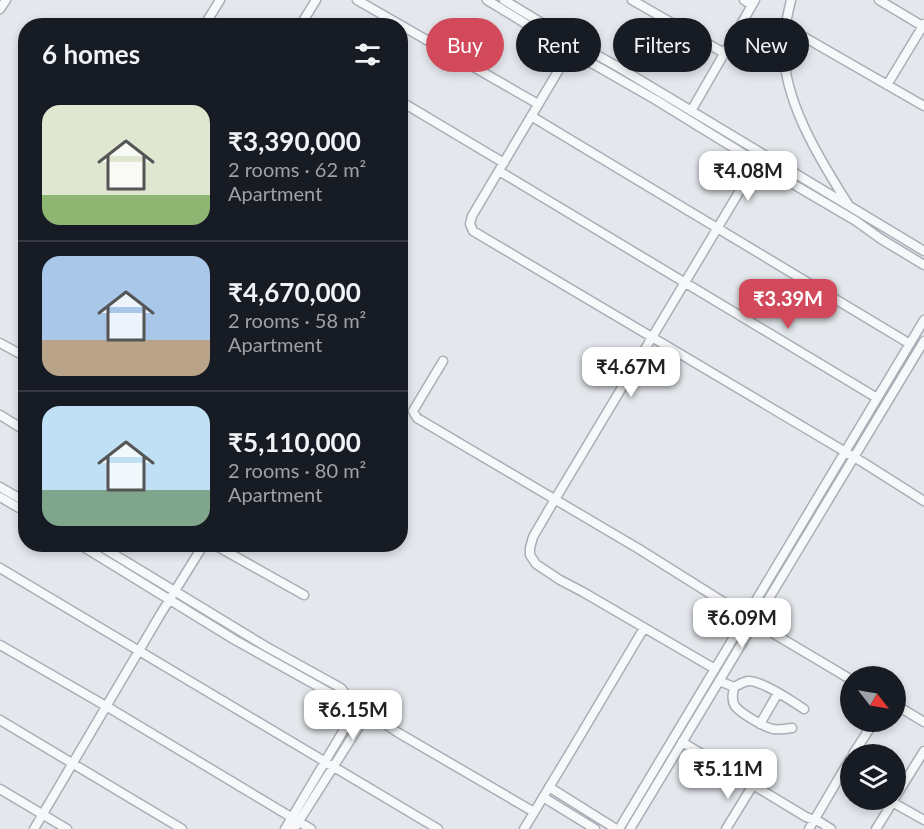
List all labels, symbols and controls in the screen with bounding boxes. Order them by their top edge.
chip: Buy [426,18,504,72]
chip: Rent [516,18,601,72]
chip: Filters [613,18,712,72]
chip: New [724,18,809,72]
text: 6 homes [42,38,140,70]
icon: filters [351,38,384,71]
text: ₹3,390,000 [228,125,361,157]
icon: home [90,129,162,201]
pin: ₹4.08M [699,151,797,202]
text: 2 rooms · 62 m² [228,157,366,181]
text: ₹4.08M [713,158,783,182]
text: Apartment [228,181,322,205]
text: ₹4,670,000 [228,276,361,308]
pin: ₹3.39M [739,279,837,330]
icon: home [90,280,162,352]
text: ₹3.39M [753,286,823,310]
text: 2 rooms · 58 m² [228,308,366,332]
text: Apartment [228,332,322,356]
pin: ₹4.67M [582,347,680,398]
text: ₹4.67M [596,354,666,378]
text: ₹5,110,000 [228,426,361,458]
icon: home [90,430,162,502]
text: 2 rooms · 80 m² [228,458,366,482]
text: Apartment [228,482,322,506]
pin: ₹6.09M [693,598,791,649]
text: ₹6.09M [707,605,777,629]
north arrow [840,666,906,732]
map controls [840,666,906,810]
pin: ₹6.15M [304,690,402,741]
text: ₹6.15M [318,697,388,721]
button: layers [840,744,906,810]
pin: ₹5.11M [679,749,777,800]
text: ₹5.11M [693,756,763,780]

